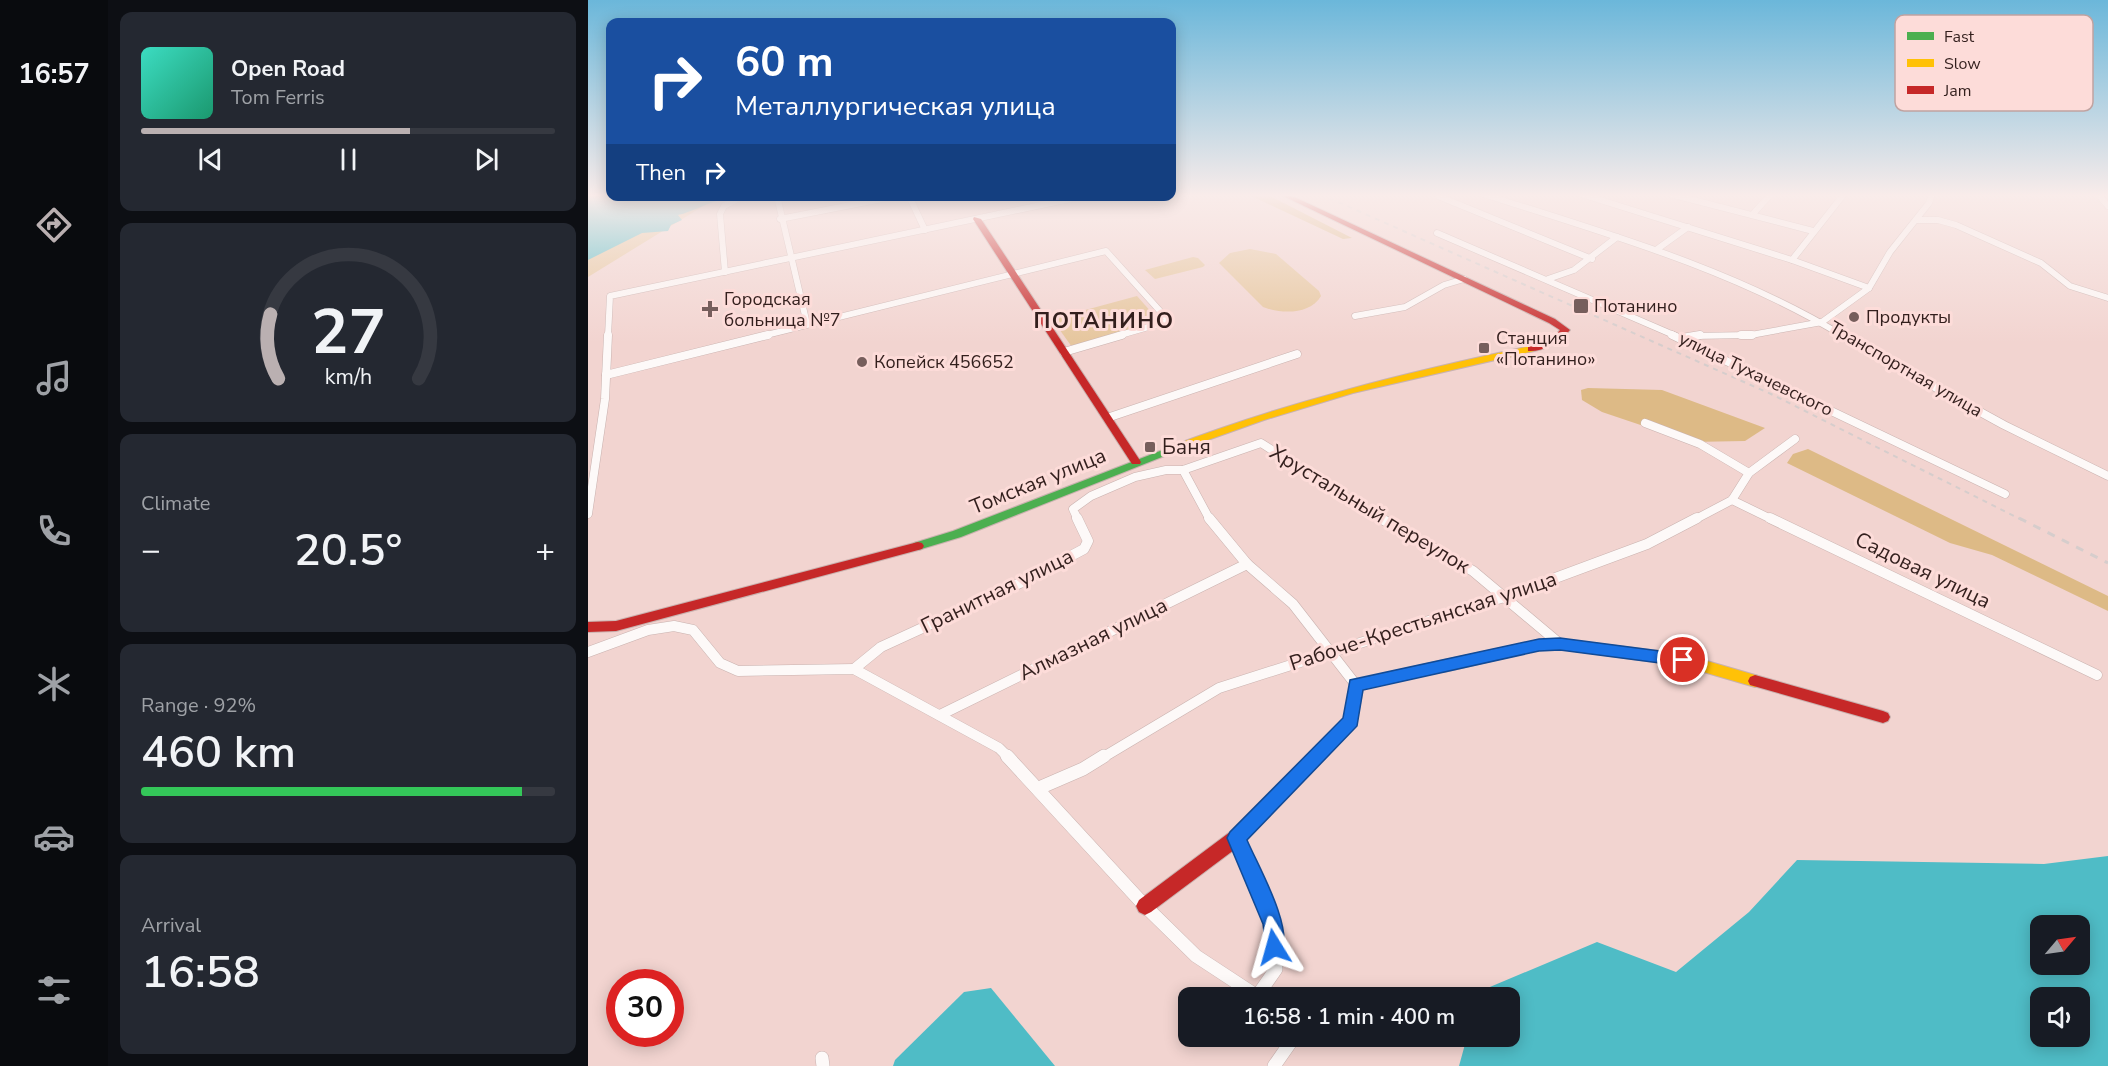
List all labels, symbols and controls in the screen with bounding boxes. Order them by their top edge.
legend [1895,15,2093,111]
text: Fast [1944,26,1975,48]
text: 60 m [735,34,834,91]
icon: right [636,42,714,120]
text: Slow [1944,53,1981,75]
text: Open Road [231,54,345,84]
text: 16:57 [18,56,90,93]
text: Jam [1943,80,1971,102]
text: Tom Ferris [231,84,325,111]
text: Металлургическая улица [735,88,1056,125]
icon: previous [194,143,227,176]
icon: pause [332,143,365,176]
icon: next [470,143,503,176]
icon: right [698,156,731,189]
text: Then [636,158,686,188]
icon: directions [33,204,75,246]
place label: Городская больница №7 [724,287,841,332]
text: 27 [311,290,385,375]
place label: Потанино [1594,294,1677,318]
marker: Потанино [1572,297,1590,315]
marker: Городская больница №7 [701,300,719,318]
place label: Продукты [1866,305,1951,329]
district label: ПОТАНИНО [1033,306,1175,336]
marker: Продукты [1847,310,1861,324]
street label: Транспортная улица [1825,315,1987,423]
place label: Станция «Потанино» [1496,326,1595,371]
street label: улица Тухачевского [1675,326,1837,422]
marker: Станция «Потанино» [1477,341,1491,355]
place label: Копейск 456652 [874,350,1014,374]
marker: Копейск 456652 [855,355,869,369]
icon: music [33,357,75,399]
text: km/h [324,363,372,393]
place label: Баня [1162,433,1211,461]
street label: Хрустальный переулок [1265,438,1476,580]
marker: Баня [1143,440,1157,454]
street label: Томская улица [966,441,1110,521]
text: Climate [141,490,210,517]
icon: phone [33,510,75,552]
text: 20.5° [294,520,402,581]
street label: Садовая улица [1851,525,1995,615]
text: − [141,528,161,573]
text: + [535,528,555,573]
street label: Гранитная улица [916,542,1078,640]
street label: Рабоче-Крестьянская улица [1286,564,1560,678]
street label: Алмазная улица [1014,591,1172,687]
pin [1657,634,1708,685]
icon: arrive [1666,643,1699,676]
icon: climate [33,663,75,705]
text: Range · 92% [141,692,256,719]
text: 460 km [141,722,296,783]
icon: car [33,816,75,858]
text: Arrival [141,912,201,939]
position arrow [1242,915,1306,979]
north arrow [2030,915,2090,975]
map controls [2030,915,2090,1047]
text: 16:58 [141,942,260,1003]
icon: filters [33,969,75,1011]
speed limit sign: 30 [606,969,684,1047]
button: sound [2030,987,2090,1047]
text: 16:58 · 1 min · 400 m [1243,1002,1455,1032]

